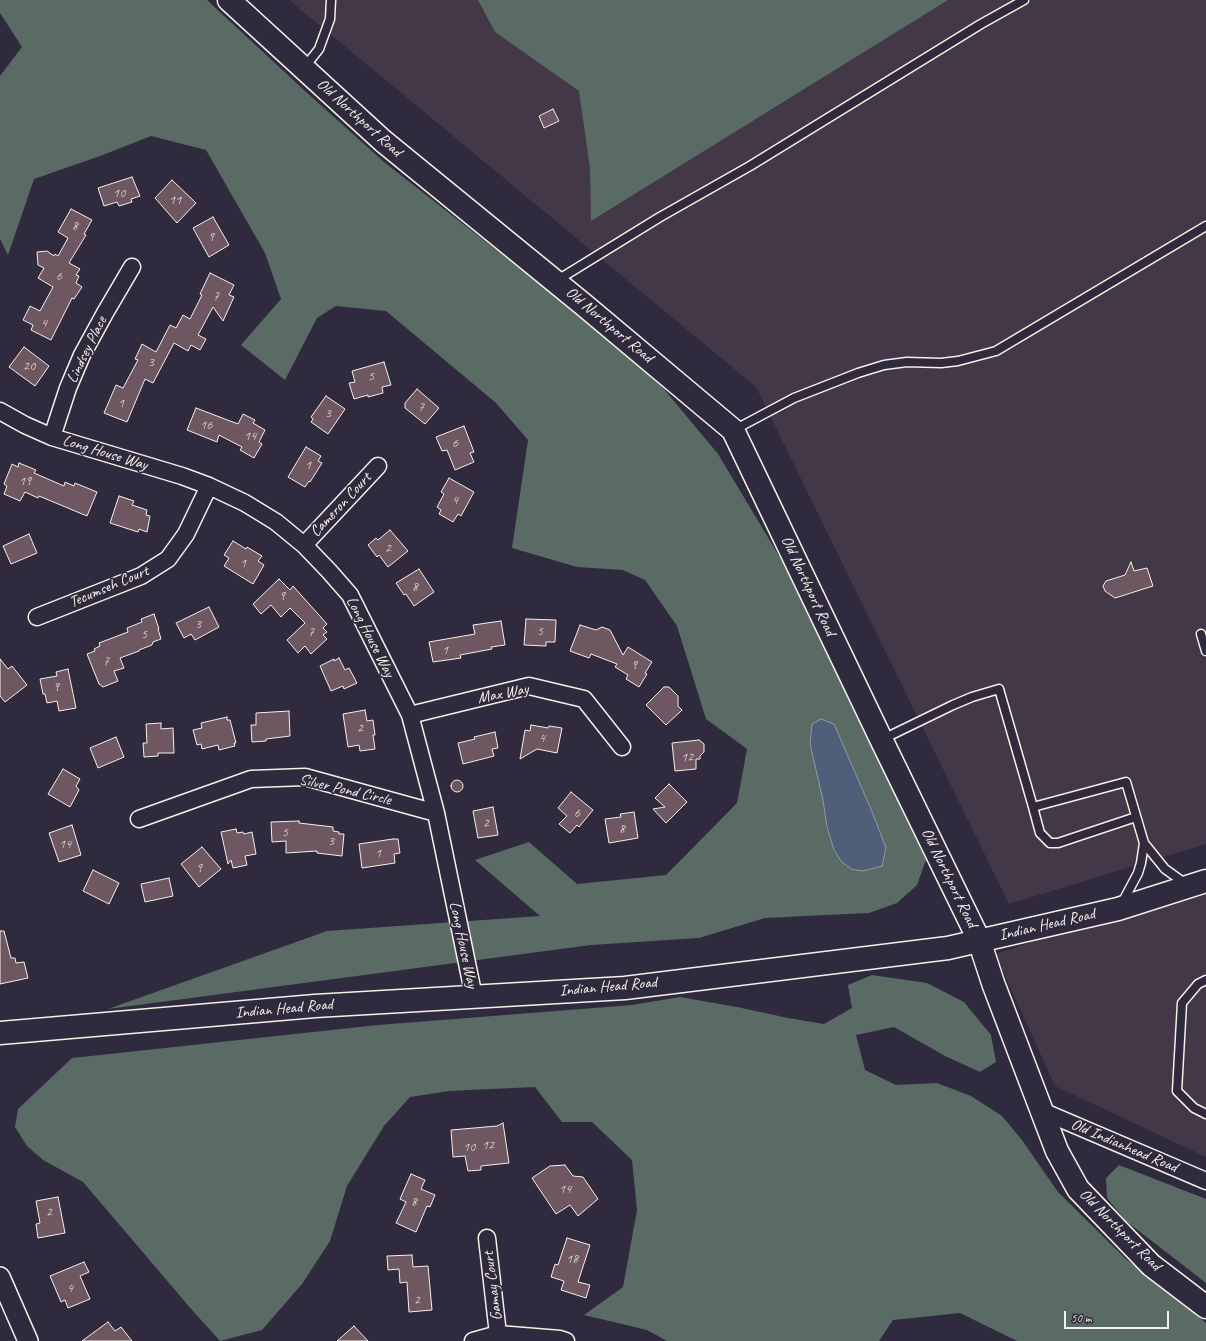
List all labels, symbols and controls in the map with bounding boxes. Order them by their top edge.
street label: Old Northport Road [312,75,406,161]
house number: 10 [113,185,125,201]
house number: 11 [169,192,181,208]
house number: 8 [72,218,78,234]
house number: 9 [208,229,214,245]
house number: 6 [56,268,62,284]
street label: Old Northport Road [561,283,657,367]
house number: 7 [213,288,219,304]
street label: Lindsey Place [63,314,111,386]
house number: 4 [41,315,47,331]
house number: 3 [148,354,154,370]
house number: 20 [23,358,35,374]
house number: 5 [368,368,374,384]
house number: 1 [118,395,124,411]
house number: 7 [418,399,424,415]
house number: 3 [325,405,331,421]
house number: 16 [200,417,212,433]
house number: 14 [244,428,256,444]
street label: Long House Way [60,431,150,475]
house number: 6 [452,435,458,451]
house number: 1 [305,457,311,473]
street label: Cameron Court [306,469,376,541]
house number: 19 [19,473,31,489]
house number: 4 [452,492,458,508]
street label: Old Northport Road [776,533,840,639]
house number: 2 [385,540,391,556]
house number: 1 [240,555,246,571]
street label: Tecumseh Court [66,562,152,612]
house number: 8 [412,579,418,595]
house number: 9 [279,588,285,604]
street label: Long House Way [341,593,399,681]
house number: 3 [195,616,201,632]
house number: 5 [537,623,543,639]
house number: 7 [308,624,314,640]
house number: 5 [141,626,147,642]
house number: 1 [442,642,448,658]
house number: 7 [103,653,109,669]
house number: 9 [631,657,637,673]
house number: 9 [53,679,59,695]
street label: Max Way [476,680,530,708]
house number: 2 [357,720,363,736]
house number: 4 [539,730,545,746]
house number: 12 [681,749,693,765]
street label: Silver Pond Circle [297,770,393,810]
house number: 6 [574,805,580,821]
house number: 2 [483,815,489,831]
house number: 8 [619,821,625,837]
house number: 5 [282,824,288,840]
street label: Old Northport Road [917,825,981,931]
house number: 3 [328,833,334,849]
house number: 14 [59,836,71,852]
house number: 1 [375,845,381,861]
house number: 9 [196,860,202,876]
street label: Long House Way [444,900,482,990]
street label: Indian Head Road [997,905,1097,945]
street label: Indian Head Road [558,973,658,1001]
street label: Indian Head Road [234,995,334,1023]
street label: Old Indianhead Road [1068,1115,1180,1177]
house number: 12 [482,1137,494,1153]
house number: 10 [463,1139,475,1155]
house number: 14 [559,1181,571,1197]
street label: Old Northport Road [1075,1185,1165,1275]
house number: 8 [411,1194,417,1210]
house number: 2 [46,1204,52,1220]
street label: Gamay Court [479,1250,507,1322]
house number: 18 [566,1251,578,1267]
house number: 4 [67,1280,73,1296]
house number: 2 [414,1292,420,1308]
scale bar [1066,1303,1171,1329]
text: 50 m [1071,1310,1091,1326]

